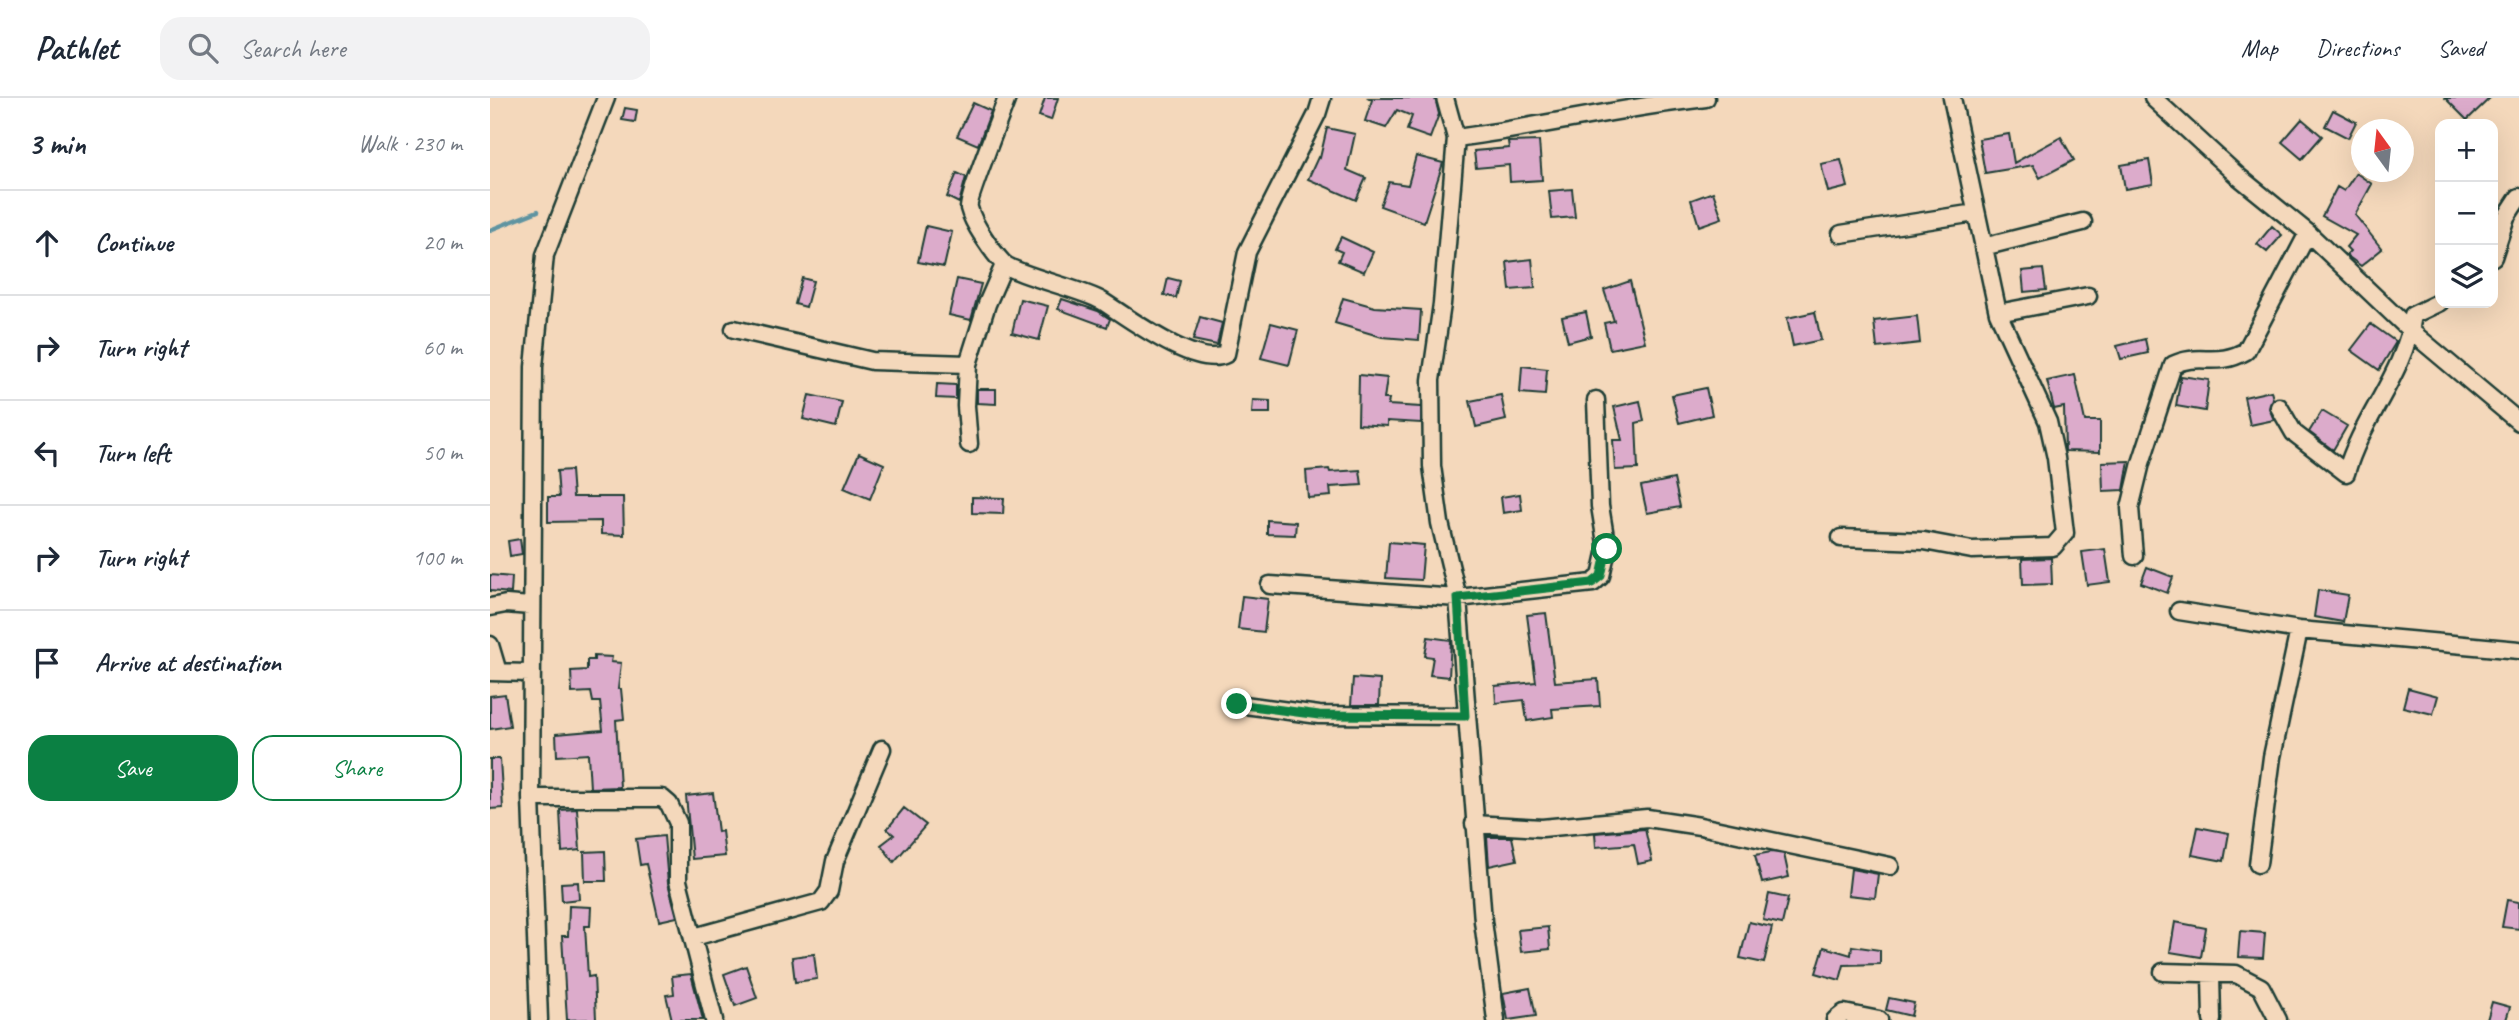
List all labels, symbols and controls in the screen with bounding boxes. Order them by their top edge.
search box [160,17,650,80]
text: Pathlet [35,27,118,69]
icon: search [184,29,222,67]
text: Search here [240,32,346,65]
text: Map [2241,33,2278,63]
text: Directions [2316,33,2399,63]
text: Saved [2437,33,2484,63]
north arrow [2351,119,2414,182]
map controls [2435,119,2498,308]
button: + [2435,119,2498,182]
text: 3 min [28,125,85,163]
text: Walk · 230 m [358,129,462,158]
button: − [2435,182,2498,245]
icon: ahead [28,224,66,262]
text: Continue [95,226,173,259]
text: 20 m [423,228,462,257]
button: layers [2435,245,2498,308]
icon: right [28,329,66,367]
text: Turn right [95,331,186,364]
text: 60 m [423,333,462,362]
icon: left [28,434,66,472]
text: Turn left [95,436,170,469]
text: 50 m [423,438,462,467]
route start [1591,533,1622,564]
icon: right [28,539,66,577]
text: Turn right [95,541,186,574]
text: 100 m [413,543,462,572]
icon: arrive [28,644,66,682]
text: Arrive at destination [95,646,281,679]
route end [1221,688,1252,719]
button: Save [28,735,238,801]
button: Share [252,735,462,801]

